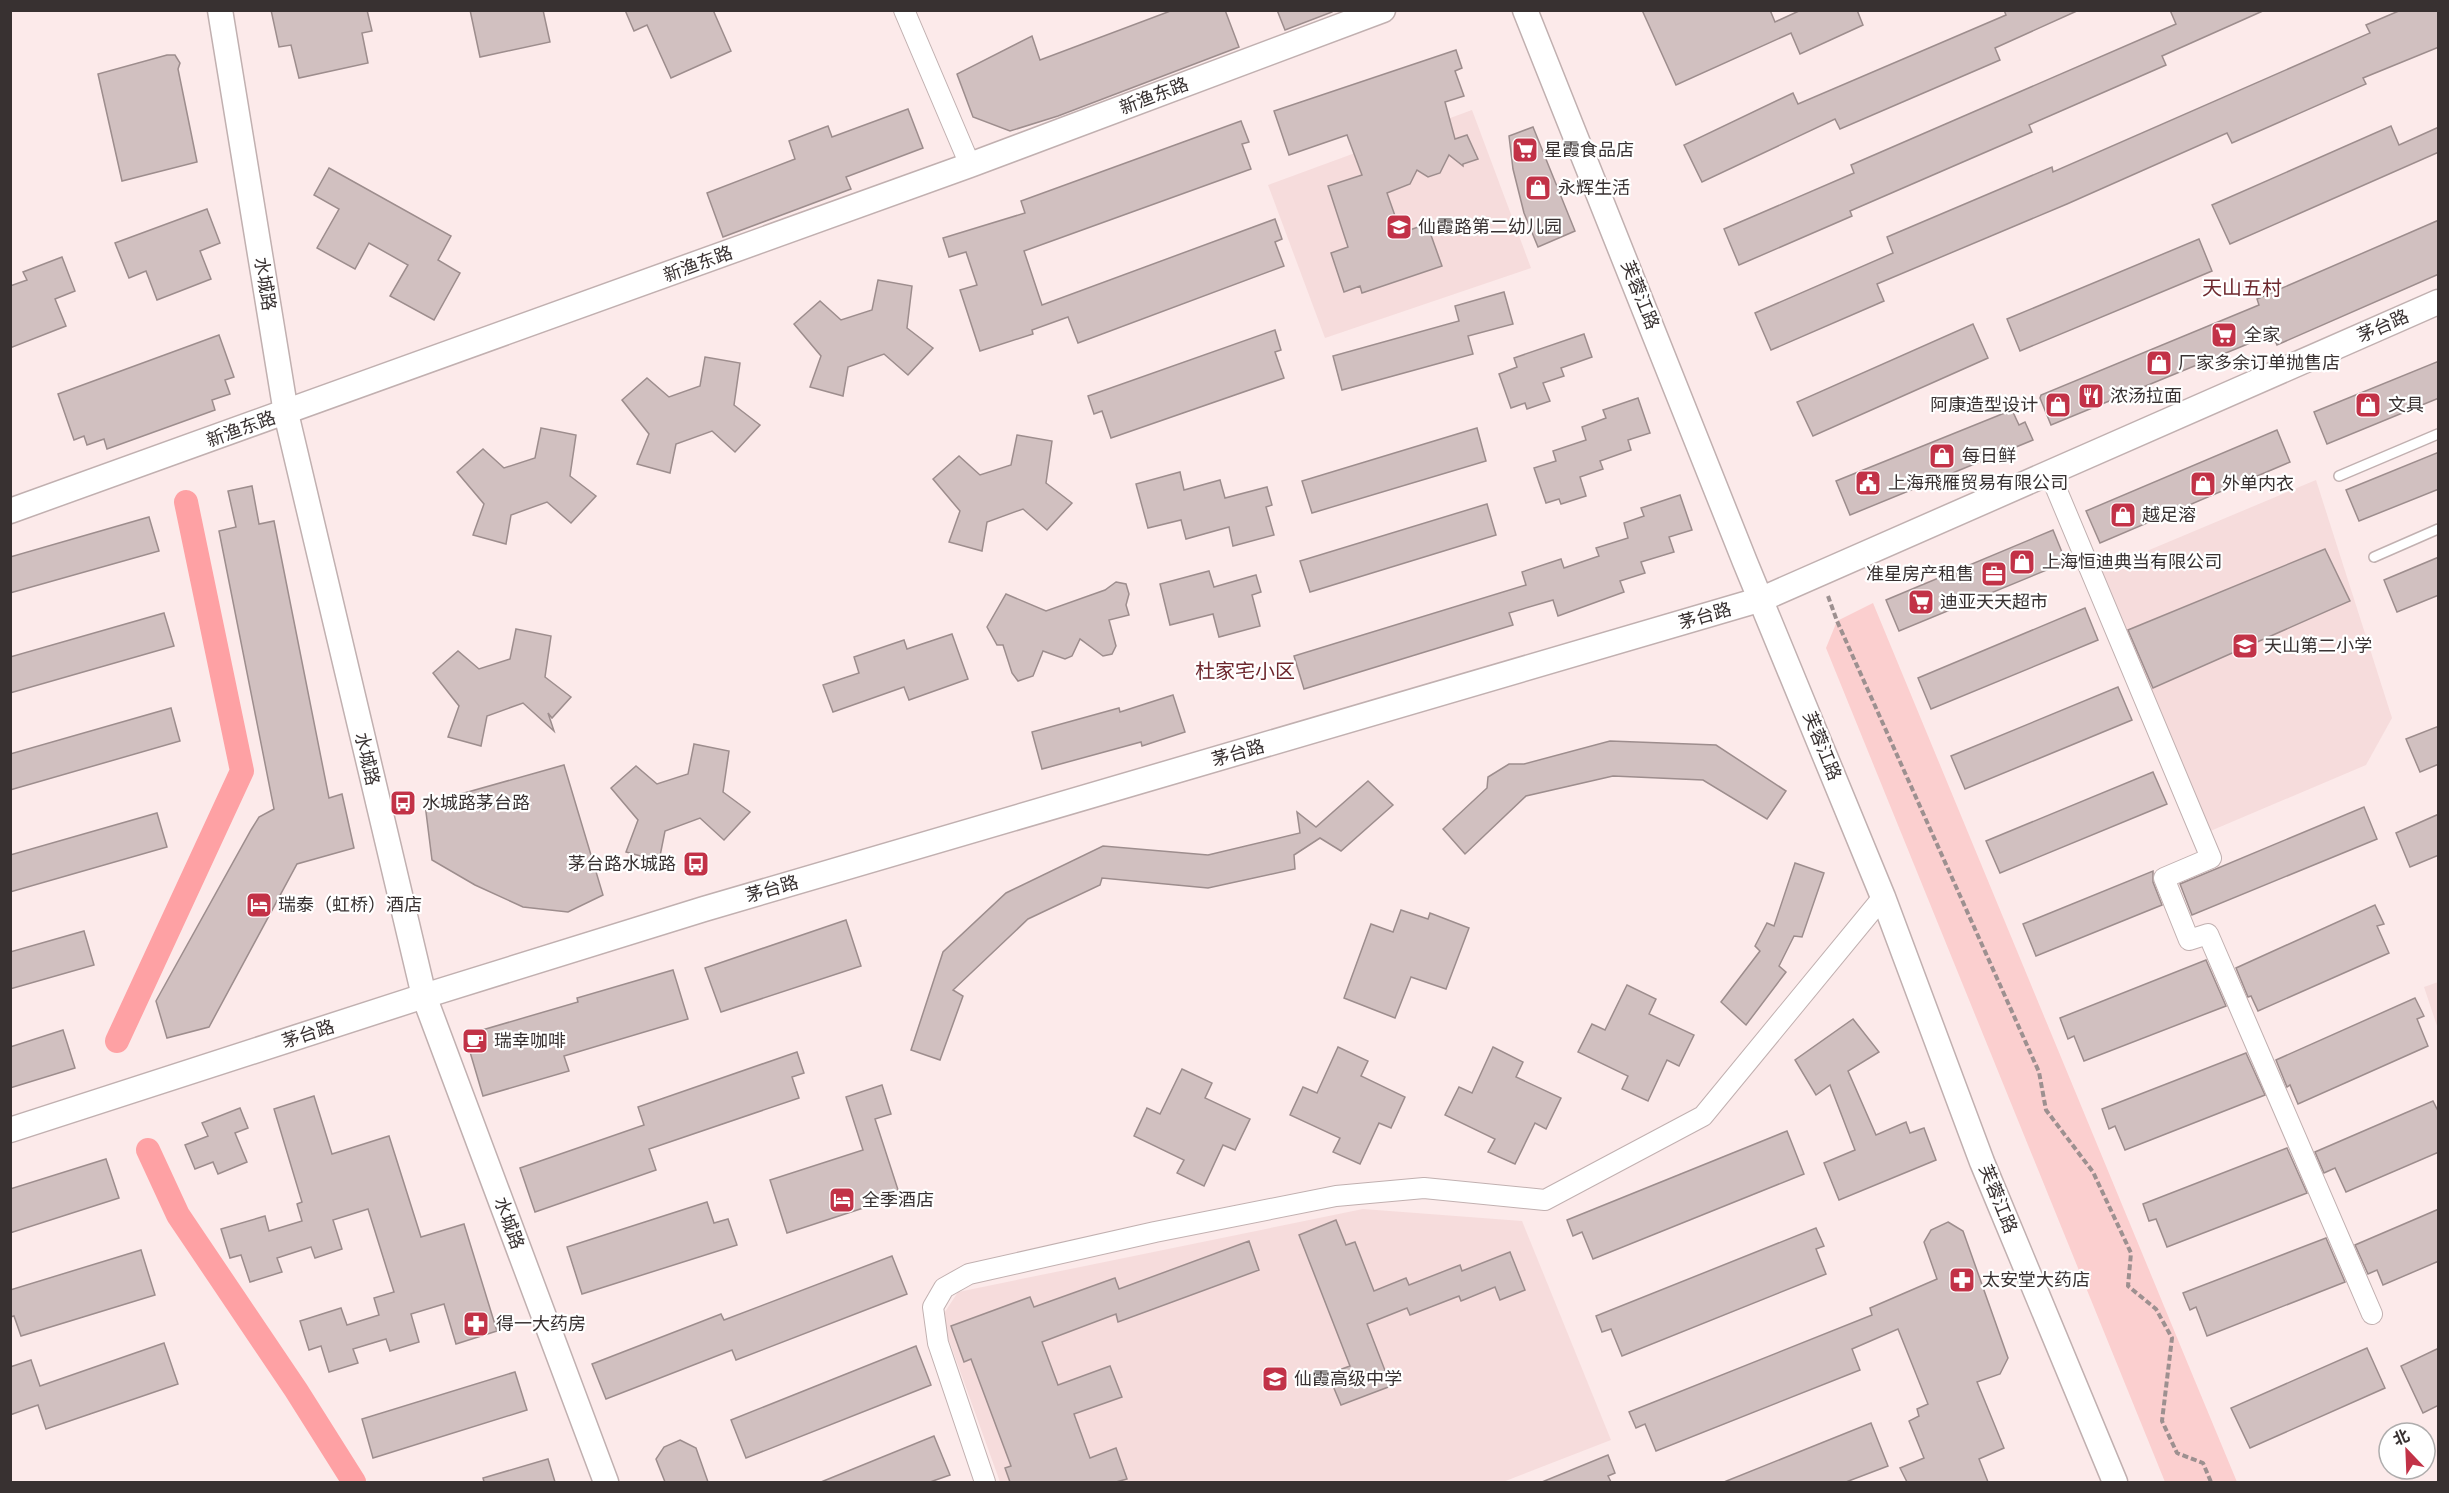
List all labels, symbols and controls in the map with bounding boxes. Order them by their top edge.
street label: 新渔东路 [1116,73,1192,119]
supermarket icon: 星霞食品店 [1510,135,1540,165]
place label: 星霞食品店 [1544,139,1634,161]
shop icon: 永辉生活 [1523,173,1553,203]
place label: 永辉生活 [1558,177,1630,199]
school or university icon: 仙霞路第二幼儿园 [1384,212,1414,242]
place label: 仙霞路第二幼儿园 [1418,216,1562,238]
street label: 新渔东路 [660,241,736,287]
street label: 水城路 [250,256,280,312]
street label: 芙蓉江路 [1616,258,1664,332]
district label: 天山五村 [2202,276,2282,300]
street label: 茅台路 [2354,305,2412,347]
supermarket icon: 全家 [2209,320,2239,350]
place label: 全家 [2244,324,2280,346]
shop icon: 厂家多余订单抛售店 [2144,348,2174,378]
place label: 厂家多余订单抛售店 [2178,352,2340,374]
restaurant icon: 浓汤拉面 [2076,381,2106,411]
place label: 浓汤拉面 [2110,385,2182,407]
shop icon: 阿康造型设计 [2043,390,2073,420]
shop icon: 文具 [2353,390,2383,420]
place label: 阿康造型设计 [1930,394,2038,416]
place label: 文具 [2388,394,2424,416]
street label: 新渔东路 [203,406,279,452]
shop icon: 每日鲜 [1927,441,1957,471]
place label: 每日鲜 [1962,445,2016,467]
public building icon: 上海飛雁贸易有限公司 [1853,468,1883,498]
shop icon: 外单内衣 [2188,469,2218,499]
place label: 上海飛雁贸易有限公司 [1888,472,2068,494]
place label: 外单内衣 [2222,473,2294,495]
shop icon: 越足溶 [2108,500,2138,530]
place label: 越足溶 [2142,504,2196,526]
shop icon: 上海恒迪典当有限公司 [2007,547,2037,577]
place label: 上海恒迪典当有限公司 [2042,551,2222,573]
office icon: 准星房产租售 [1979,559,2009,589]
place label: 准星房产租售 [1866,563,1974,585]
supermarket icon: 迪亚天天超市 [1906,587,1936,617]
place label: 迪亚天天超市 [1940,591,2048,613]
street label: 茅台路 [1676,598,1734,634]
school or university icon: 天山第二小学 [2230,631,2260,661]
place label: 天山第二小学 [2264,635,2372,657]
district label: 杜家宅小区 [1195,659,1295,683]
street label: 芙蓉江路 [1798,709,1846,783]
street label: 水城路 [350,730,384,788]
street label: 茅台路 [1209,735,1267,771]
bus stop icon: 水城路茅台路 [388,788,418,818]
place label: 水城路茅台路 [422,792,530,814]
bus stop icon: 茅台路水城路 [681,849,711,879]
place label: 茅台路水城路 [568,853,676,875]
street label: 茅台路 [743,871,801,907]
hotel icon: 瑞泰（虹桥）酒店 [244,890,274,920]
place label: 瑞泰（虹桥）酒店 [278,894,422,916]
street label: 茅台路 [279,1015,337,1053]
cafe icon: 瑞幸咖啡 [460,1026,490,1056]
place label: 瑞幸咖啡 [494,1030,566,1052]
street label: 芙蓉江路 [1974,1162,2022,1236]
hotel icon: 全季酒店 [827,1185,857,1215]
place label: 全季酒店 [862,1189,934,1211]
street label: 水城路 [489,1194,529,1252]
pharmacy icon: 太安堂大药店 [1947,1265,1977,1295]
place label: 太安堂大药店 [1982,1269,2090,1291]
pharmacy icon: 得一大药房 [461,1309,491,1339]
place label: 得一大药房 [496,1313,586,1335]
school or university icon: 仙霞高级中学 [1260,1364,1290,1394]
place label: 仙霞高级中学 [1294,1368,1402,1390]
north arrow [2377,1421,2437,1481]
text: 北 [2390,1426,2412,1450]

